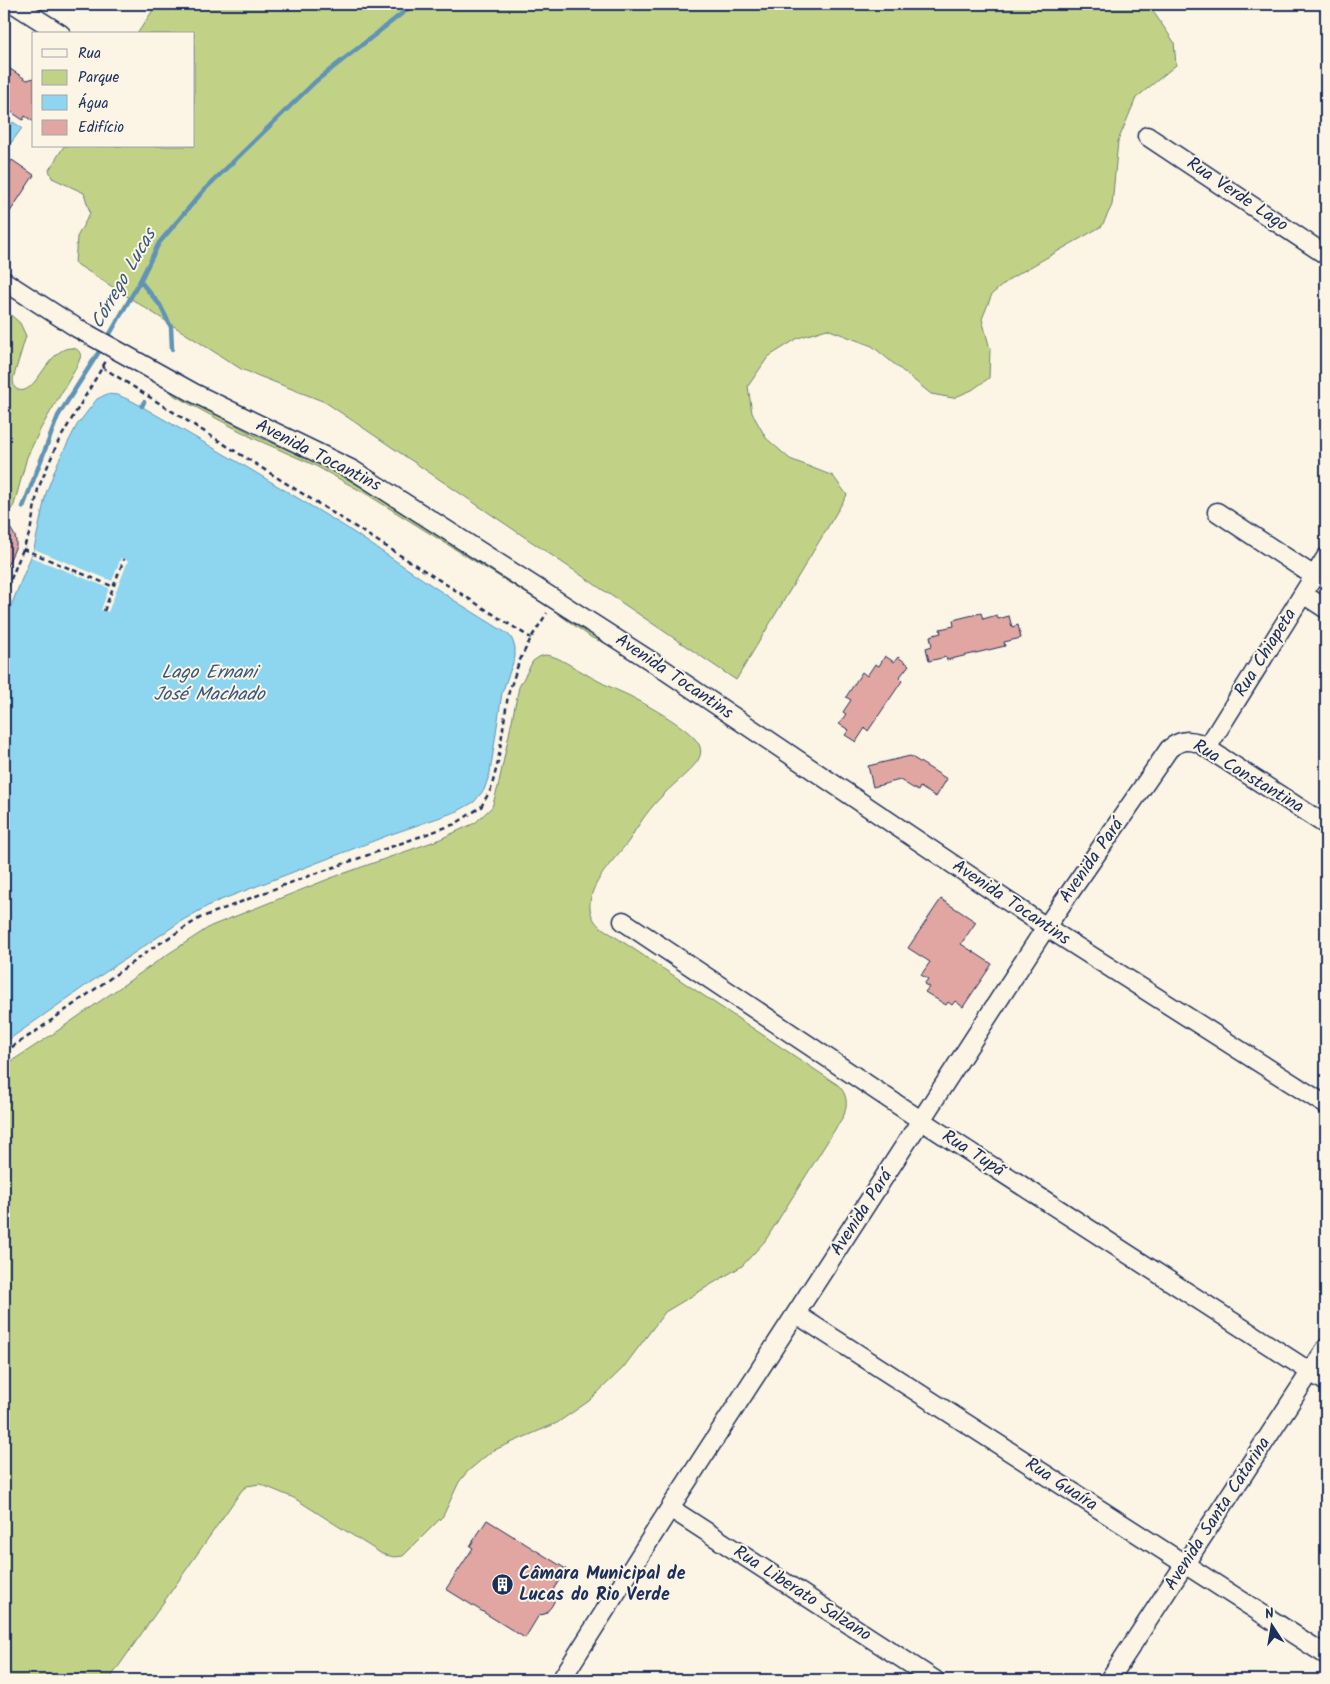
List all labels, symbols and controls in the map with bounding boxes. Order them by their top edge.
legend [32,32,195,148]
text: Rua [78,42,101,66]
text: Parque [78,66,119,90]
text: Água [78,92,109,116]
text: Edifício [78,116,124,140]
street label: Rua Verde Lago [1180,150,1294,240]
water label: Córrego Lucas [83,222,166,335]
street label: Avenida Tocantins [250,412,386,500]
street label: Rua Chiapeta [1227,603,1305,703]
street label: Avenida Tocantins [609,627,739,728]
water label: Lago Ernani José Machado [153,658,266,710]
street label: Rua Constantina [1187,732,1309,822]
street label: Avenida Pará [1052,811,1133,909]
street label: Avenida Tocantins [946,853,1076,954]
street label: Rua Tupã [936,1123,1012,1186]
street label: Avenida Pará [823,1163,902,1262]
street label: Avenida Santa Catarina [1157,1431,1279,1597]
street label: Rua Guaíra [1019,1451,1103,1519]
street label: Rua Liberato Salzano [727,1538,877,1650]
place label: Câmara Municipal de Lucas do Rio Verde [519,1560,686,1610]
building icon: Câmara Municipal de Lucas do Rio Verde [491,1572,515,1596]
north arrow [1248,1602,1298,1652]
text: N [1263,1603,1276,1626]

